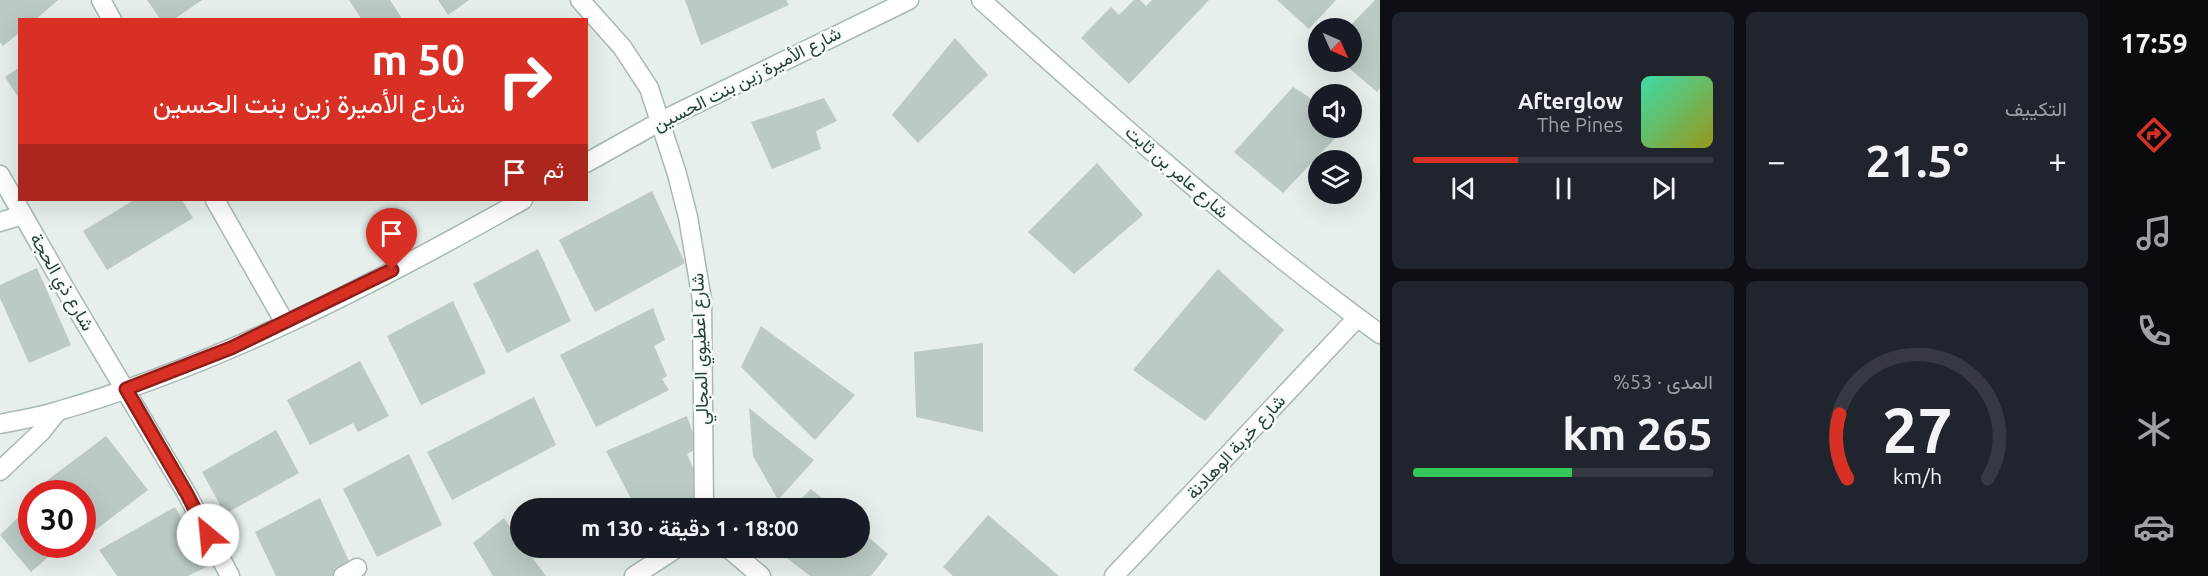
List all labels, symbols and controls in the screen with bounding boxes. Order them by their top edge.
north arrow [1308,18,1362,72]
map controls [1308,18,1362,204]
street label: شارع الأميرة زين بنت الحسين [649,22,845,137]
text: 17:59 [2120,28,2188,58]
text: 50 m [371,36,465,83]
icon: right [486,42,564,120]
button: sound [1308,84,1362,138]
text: شارع الأميرة زين بنت الحسين [153,88,465,118]
text: Afterglow [1518,88,1623,113]
text: التكييف [2005,97,2067,120]
text: The Pines [1537,113,1623,136]
icon: directions [2133,114,2175,156]
street label: شارع عامر بن ثابت [1120,121,1233,224]
text: 21.5° [1865,135,1969,186]
text: − [1767,142,1786,179]
text: + [2048,142,2067,179]
button: layers [1308,150,1362,204]
icon: arrive [498,156,531,189]
text: ثم [543,157,564,182]
icon: previous [1447,172,1480,205]
icon: pause [1547,172,1580,205]
icon: next [1647,172,1680,205]
pin [366,208,417,270]
icon: music [2133,212,2175,254]
icon: arrive [375,217,408,250]
street label: شارع ذي الحجة [22,229,99,337]
street label: شارع اعطيوي المجالي [686,273,718,425]
icon: phone [2133,310,2175,352]
text: المدى · 53% [1613,370,1713,393]
street label: شارع خربة الوهادنة [1182,390,1291,505]
text: 27 [1882,395,1952,465]
text: 265 km [1562,408,1713,459]
icon: climate [2133,408,2175,450]
text: km/h [1892,465,1942,489]
speed limit sign: 30 [18,480,96,558]
position arrow [176,503,240,567]
icon: car [2133,506,2175,548]
text: 18:00 · 1 دقيقة · 130 m [581,515,799,540]

